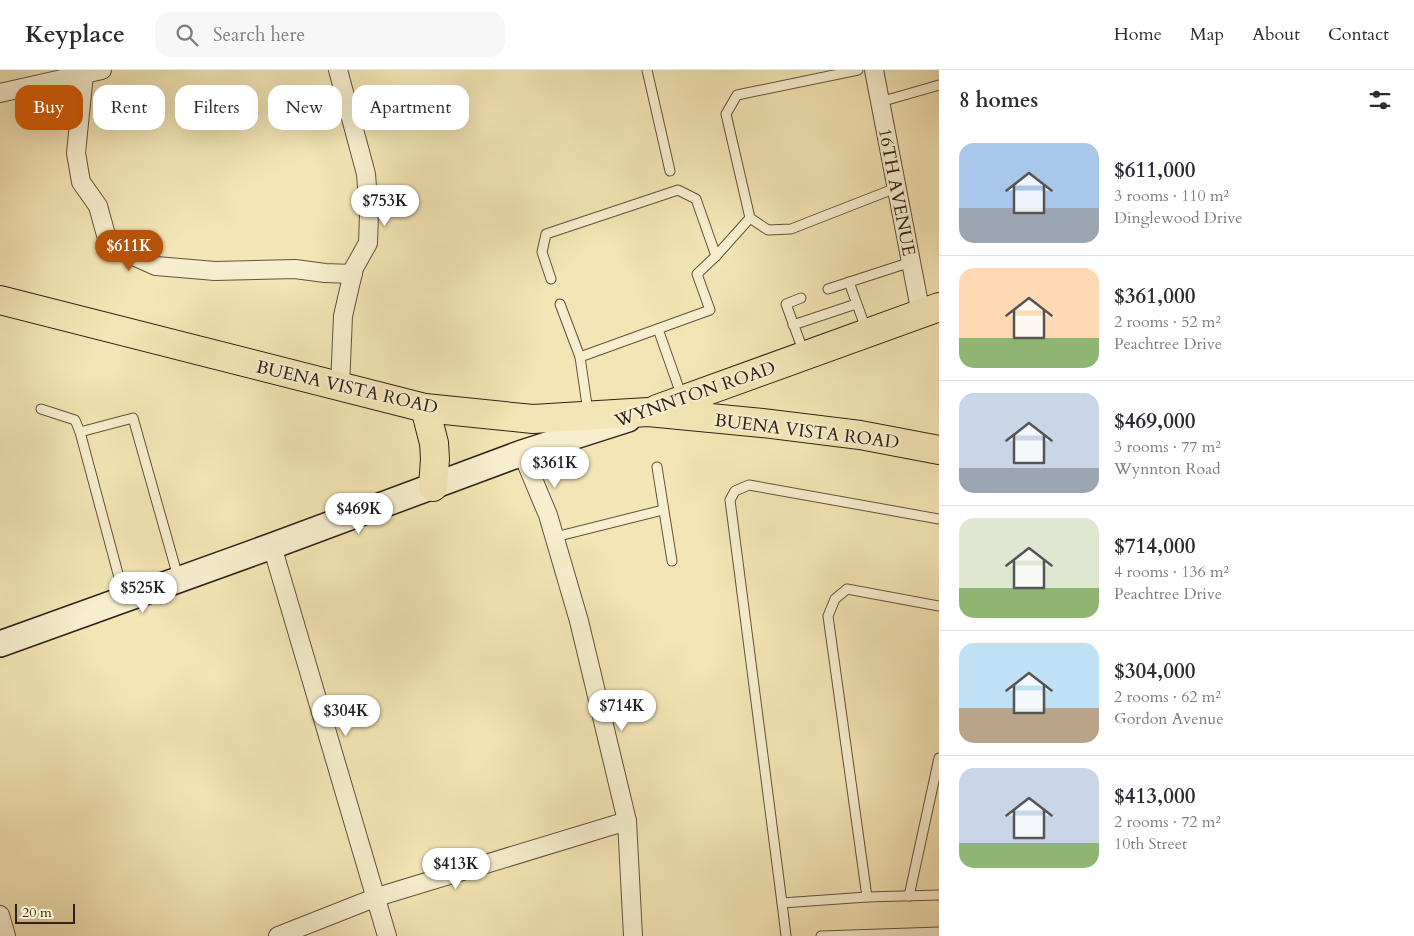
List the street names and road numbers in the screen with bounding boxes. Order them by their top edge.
street label: 16TH AVENUE [872,126,921,258]
street label: BUENA VISTA ROAD [254,354,440,421]
street label: WYNNTON ROAD [611,355,779,434]
street label: BUENA VISTA ROAD [713,408,901,455]

